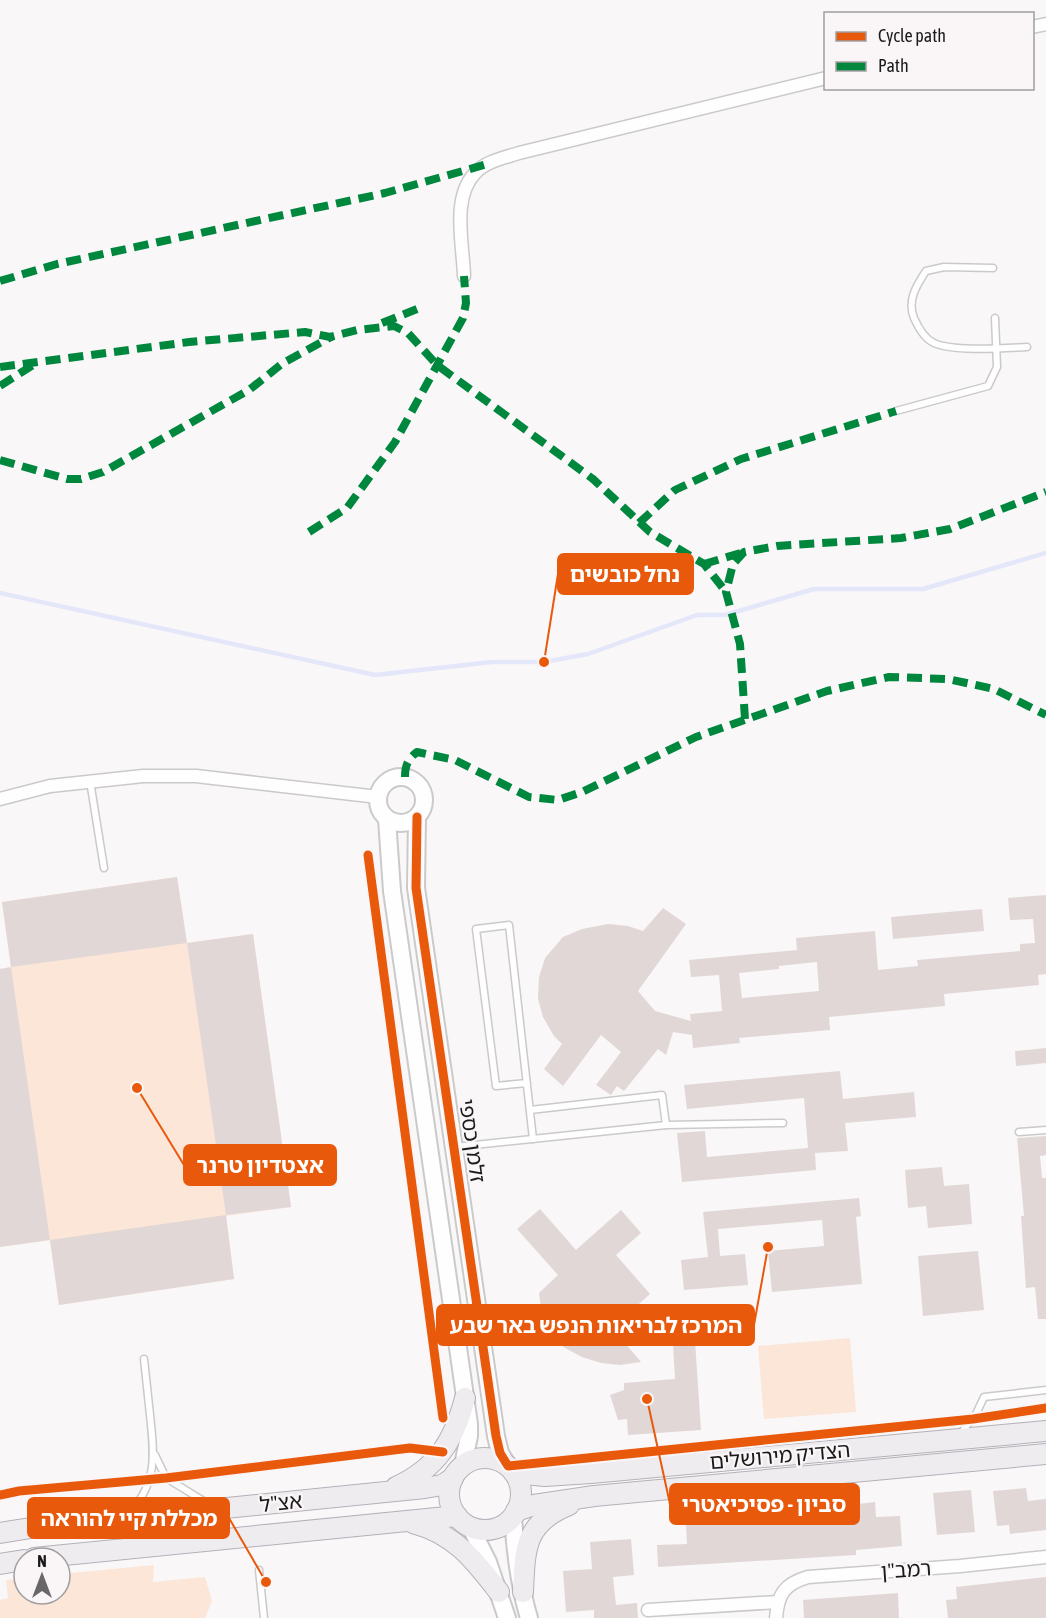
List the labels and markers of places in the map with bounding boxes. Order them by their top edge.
callout: נחל כובשים [558,554,693,594]
callout: אצטדיון טרנר [184,1145,336,1185]
callout: המרכז לבריאות הנפש באר שבע [437,1305,754,1345]
callout: סביון - פסיכיאטרי [670,1484,859,1524]
callout: מכללת קיי להוראה [28,1498,229,1538]

